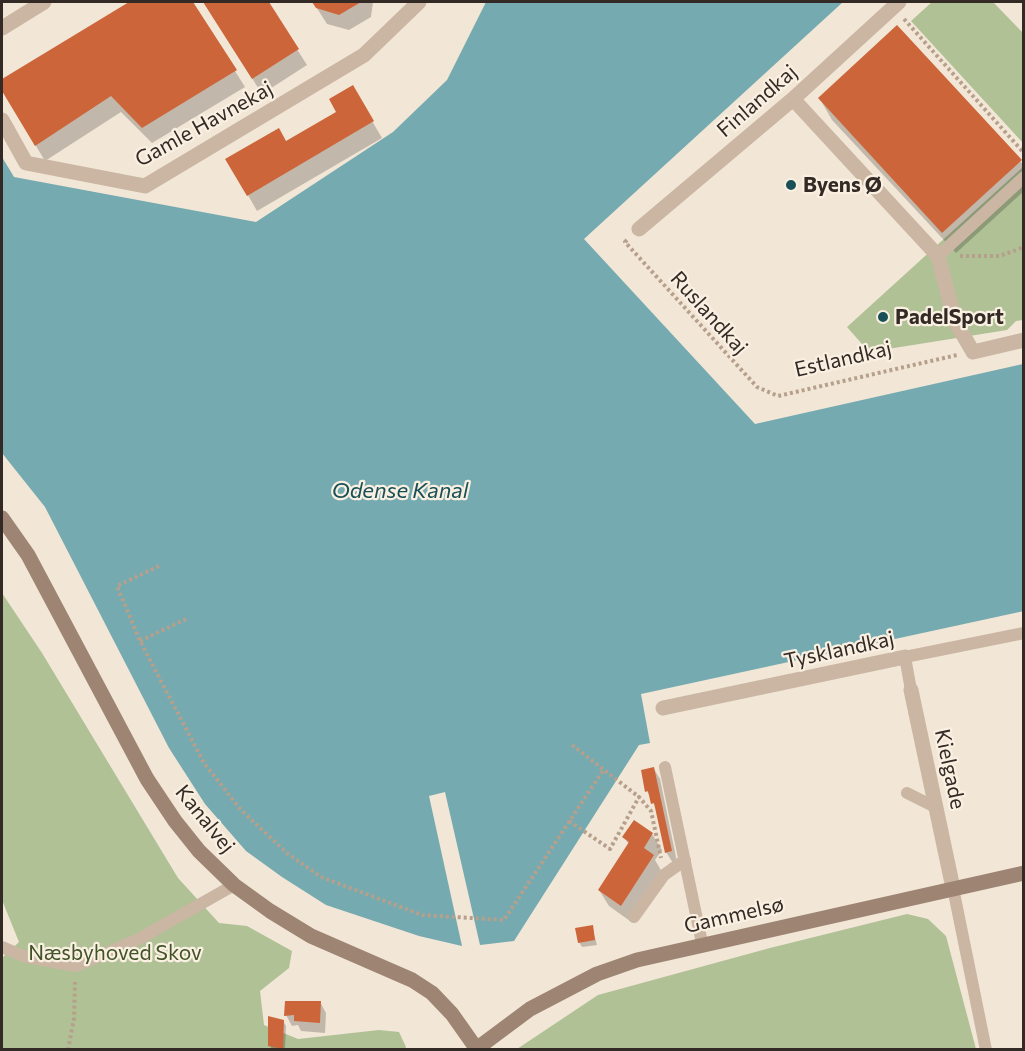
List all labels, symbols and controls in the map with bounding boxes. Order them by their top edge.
street label: Finlandkaj [712,59,802,143]
street label: Gamle Havnekaj [131,76,277,172]
place label: Byens Ø [803,172,882,198]
marker: Byens Ø [784,178,798,192]
street label: Ruslandkaj [665,266,753,360]
place label: PadelSport [895,304,1004,330]
marker: PadelSport [876,310,890,324]
street label: Estlandkaj [792,336,894,382]
water label: Odense Kanal [332,478,468,504]
street label: Tysklandkaj [782,626,896,674]
street label: Kielgade [929,727,971,811]
street label: Kanalvej [170,780,240,858]
street label: Gammelsø [682,891,786,939]
park label: Næsbyhoved Skov [28,940,202,966]

